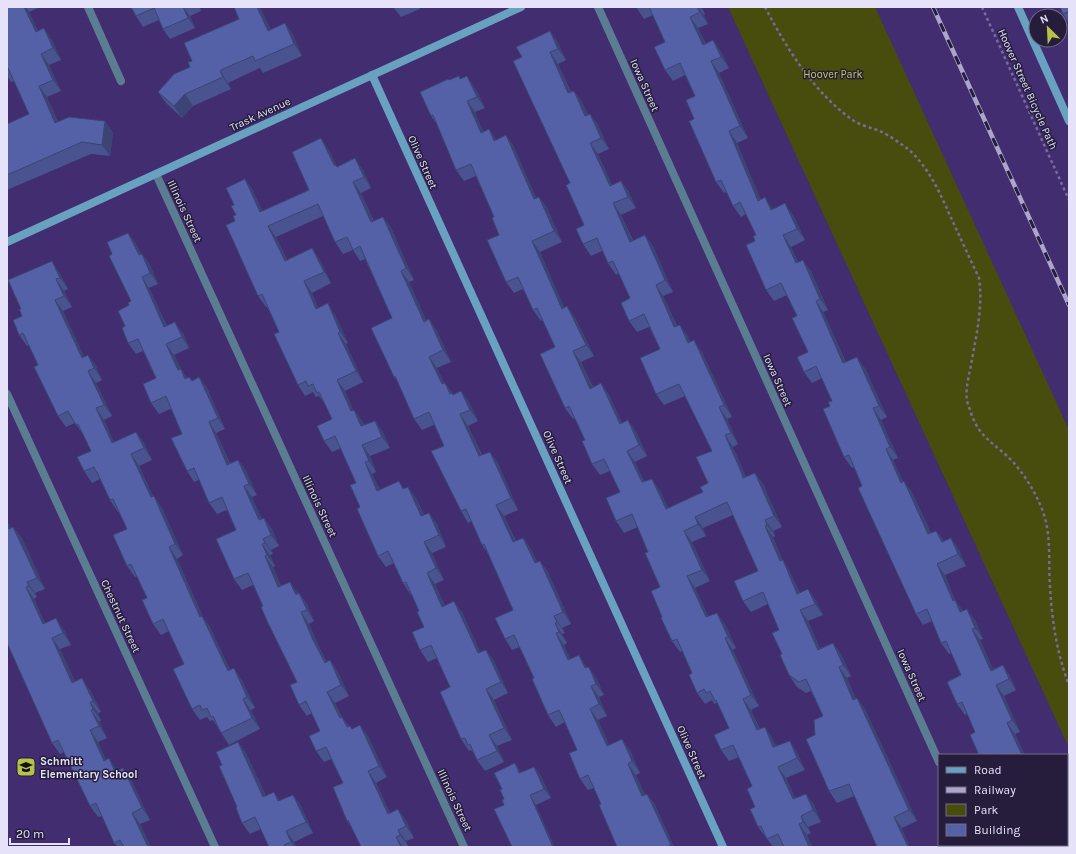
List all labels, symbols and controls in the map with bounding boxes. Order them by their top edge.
north arrow [1028,8,1068,48]
text: N [1038,12,1050,27]
street label: Hoover Street Bicycle Path [995,27,1060,152]
street label: Iowa Street [627,57,662,113]
park label: Hoover Park [803,68,863,81]
street label: Trask Avenue [228,95,293,134]
street label: Olive Street [405,133,440,191]
street label: Illinois Street [164,178,205,244]
street label: Iowa Street [760,352,795,408]
street label: Olive Street [540,428,575,486]
street label: Illinois Street [299,473,340,539]
street label: Chestnut Street [98,578,143,655]
street label: Iowa Street [894,647,929,703]
street label: Olive Street [674,723,709,781]
legend [938,754,1068,846]
place label: Schmitt Elementary School [40,755,138,781]
school or university icon: Schmitt Elementary School [15,756,37,778]
text: Road [974,763,1002,777]
street label: Illinois Street [434,767,475,833]
text: Railway [974,783,1016,797]
text: Park [974,803,999,817]
scale bar [10,820,69,846]
text: Building [974,823,1021,837]
text: 20 m [16,827,44,841]

